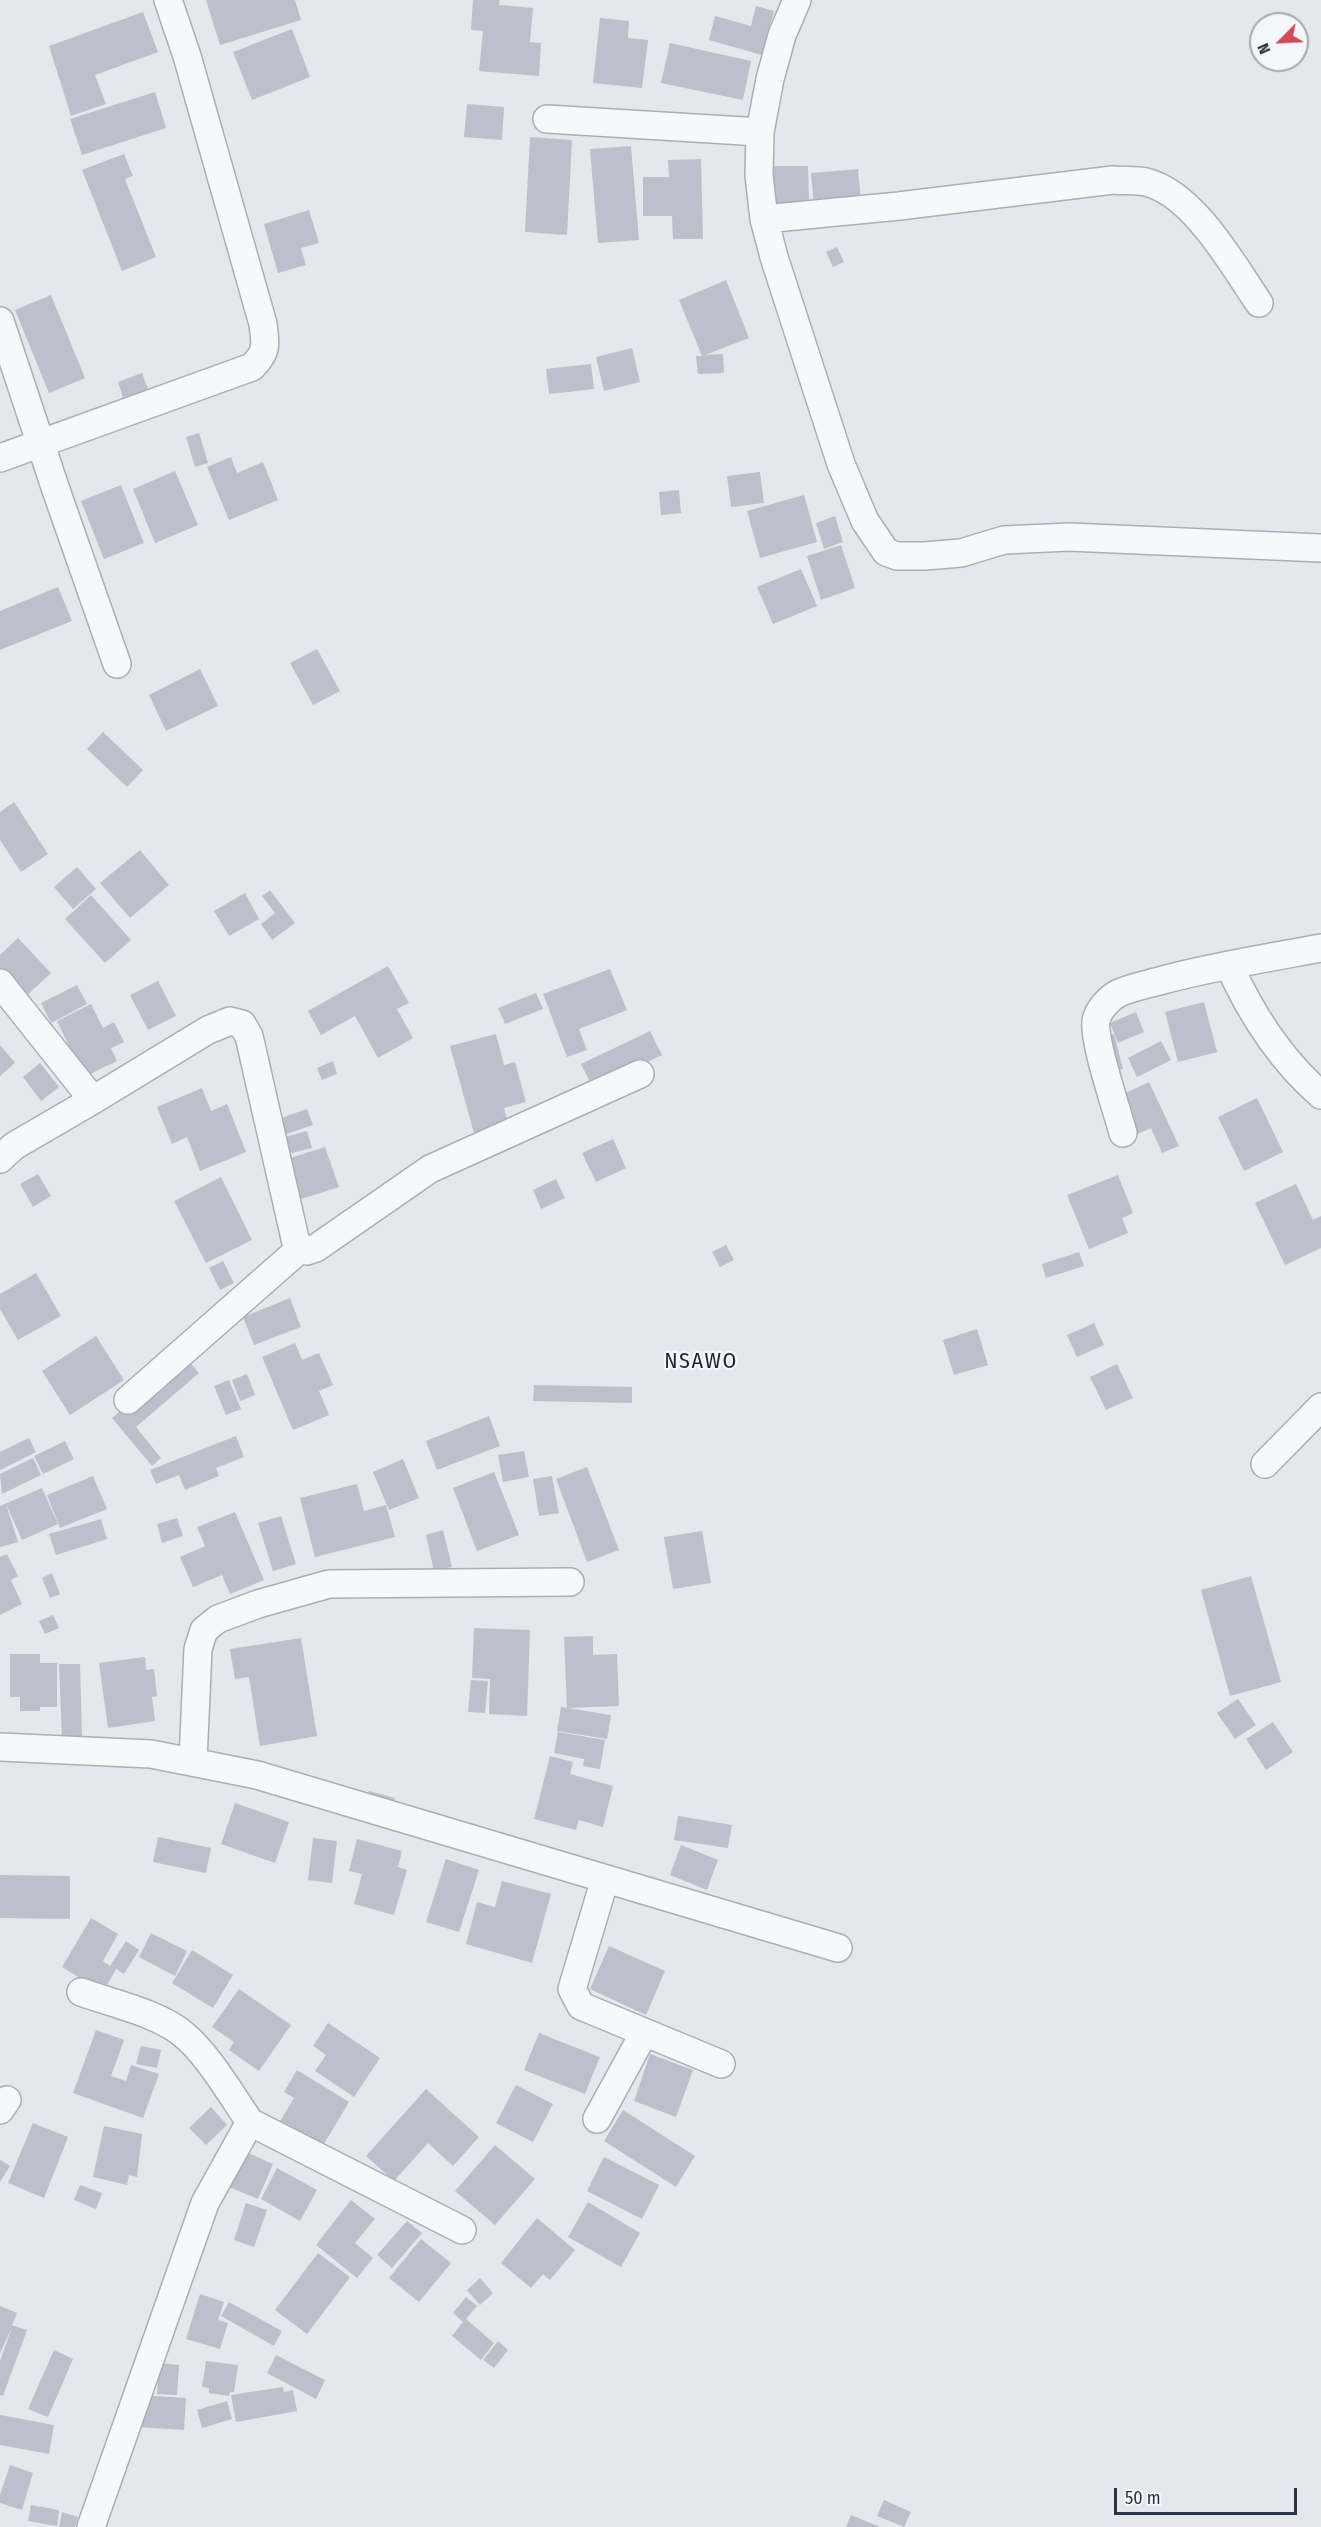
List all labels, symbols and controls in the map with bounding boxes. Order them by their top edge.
north arrow [1249,12,1309,72]
text: N [1253,40,1275,57]
district label: NSAWO [664,1349,738,1375]
scale bar [1117,2476,1300,2514]
text: 50 m [1125,2487,1161,2509]

